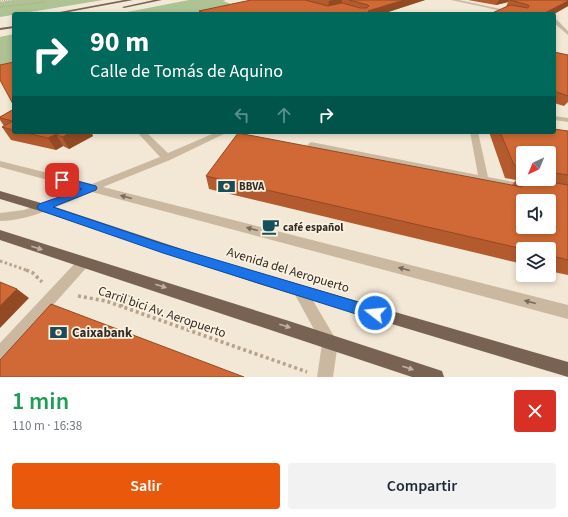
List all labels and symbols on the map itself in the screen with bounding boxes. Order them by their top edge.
north arrow [516,146,556,186]
pin [45,163,79,197]
bank icon: BBVA [216,176,236,196]
place label: BBVA [239,179,265,194]
one-way arrow [120,194,132,200]
cafe icon: café español [260,217,280,237]
place label: café español [283,220,344,235]
one-way arrow [245,226,258,232]
street label: Avenida del Aeropuerto [225,243,351,297]
one-way arrow [31,245,43,251]
one-way arrow [398,266,411,272]
street label: Carril bici Av. Aeropuerto [96,282,228,342]
one-way arrow [156,283,168,289]
position arrow [354,292,396,334]
one-way arrow [524,299,536,305]
bank icon: Caixabank [49,323,69,343]
place label: Caixabank [72,324,133,342]
one-way arrow [279,324,291,330]
one-way arrow [402,365,414,371]

